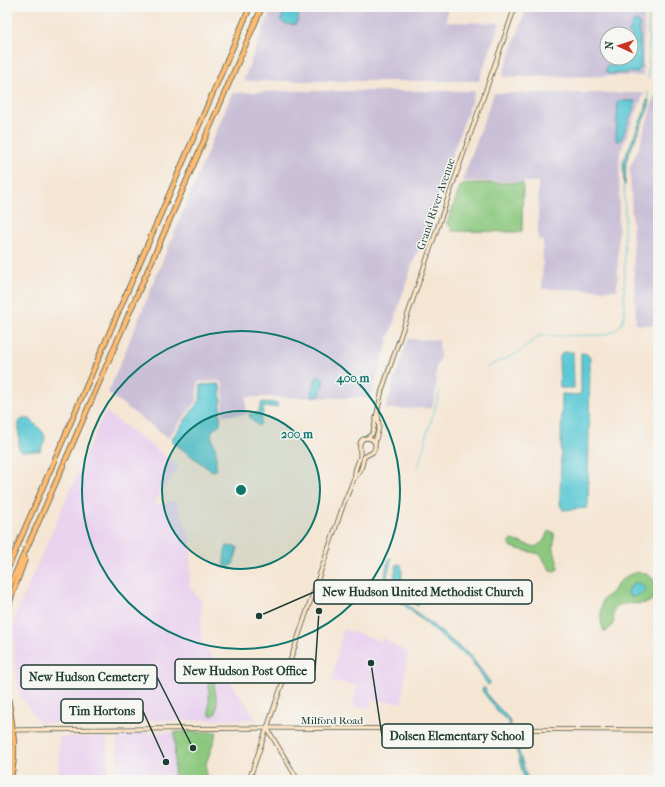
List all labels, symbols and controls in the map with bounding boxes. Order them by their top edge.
north arrow [599,26,639,66]
text: N [603,40,616,50]
street label: Grand River Avenue [414,156,458,252]
text: 400 m [336,371,370,386]
text: 200 m [281,427,314,441]
centre of rings [234,483,248,497]
callout: New Hudson United Methodist Church [314,580,532,604]
text: New Hudson United Methodist Church [322,585,524,599]
callout: New Hudson Post Office [175,659,315,683]
text: New Hudson Post Office [183,664,307,678]
callout: New Hudson Cemetery [21,665,157,689]
text: New Hudson Cemetery [29,670,150,685]
callout: Tim Hortons [61,699,143,723]
text: Tim Hortons [68,704,136,718]
street label: Milford Road [301,714,364,727]
callout: Dolsen Elementary School [382,724,533,748]
text: Dolsen Elementary School [389,729,525,744]

